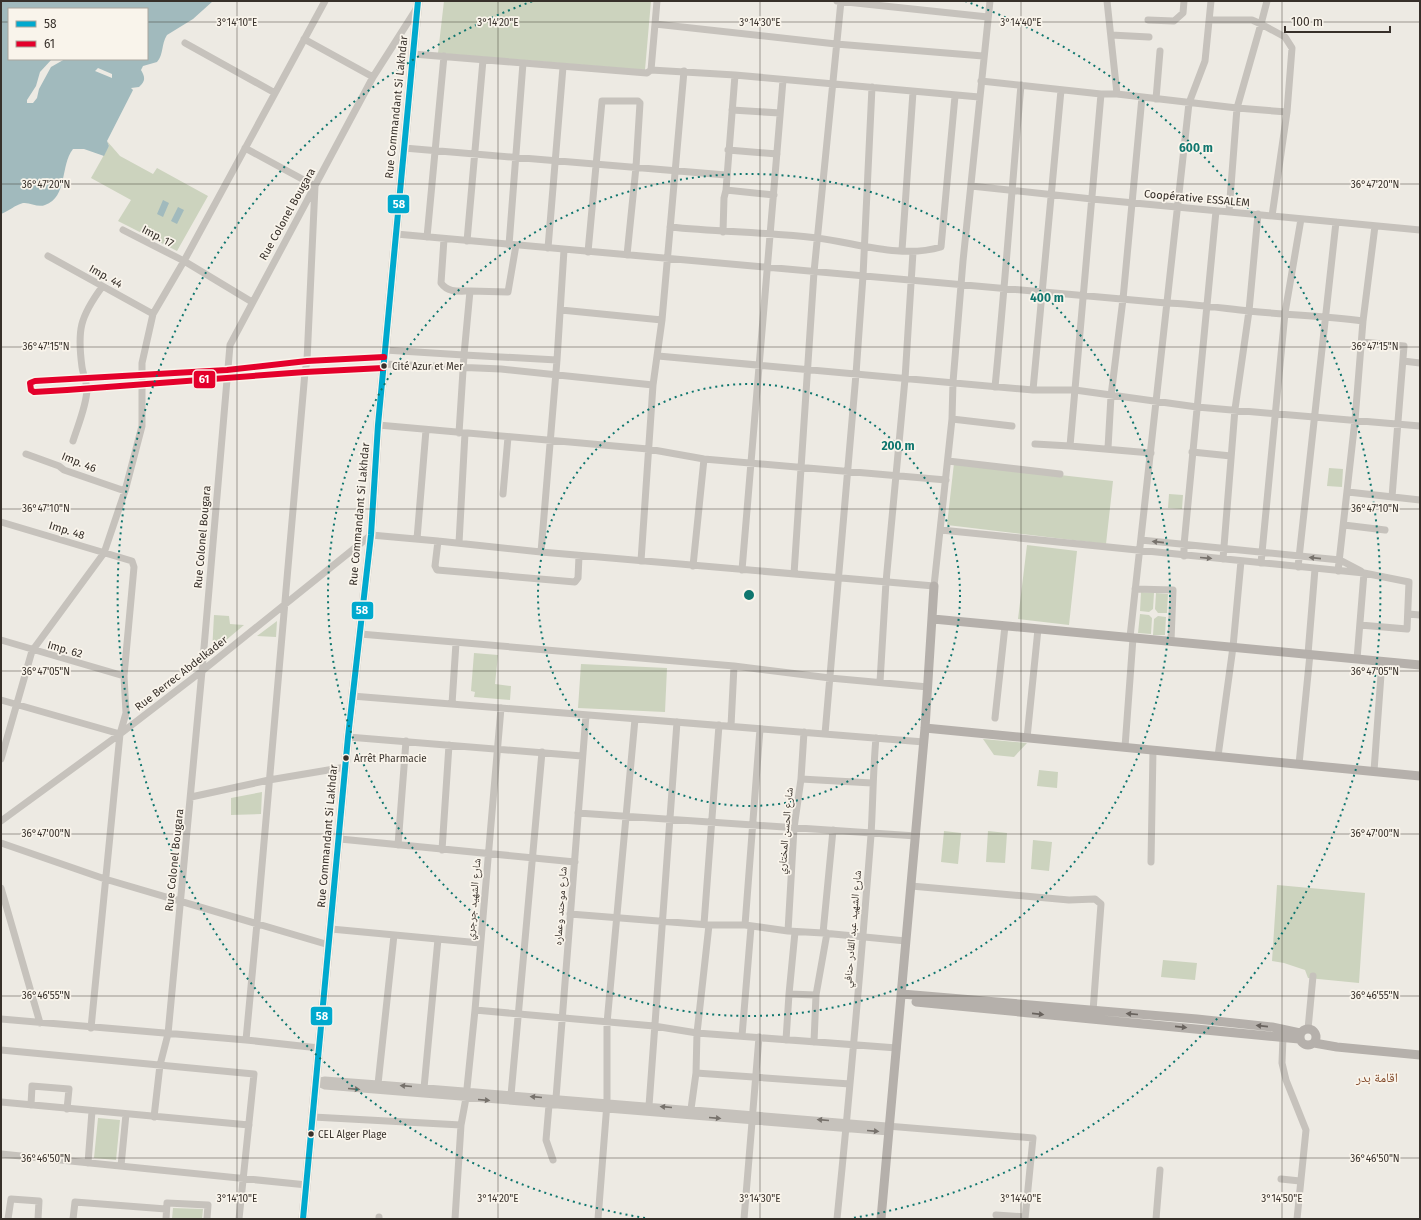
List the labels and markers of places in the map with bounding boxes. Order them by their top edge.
marker: Cité Azur et Mer [379,361,389,371]
place label: Cité Azur et Mer [392,361,463,373]
centre of rings [742,588,756,602]
marker: Arrêt Pharmacie [341,753,351,763]
place label: Arrêt Pharmacie [354,753,427,765]
marker: CEL Alger Plage [306,1129,316,1139]
place label: CEL Alger Plage [318,1129,387,1141]

